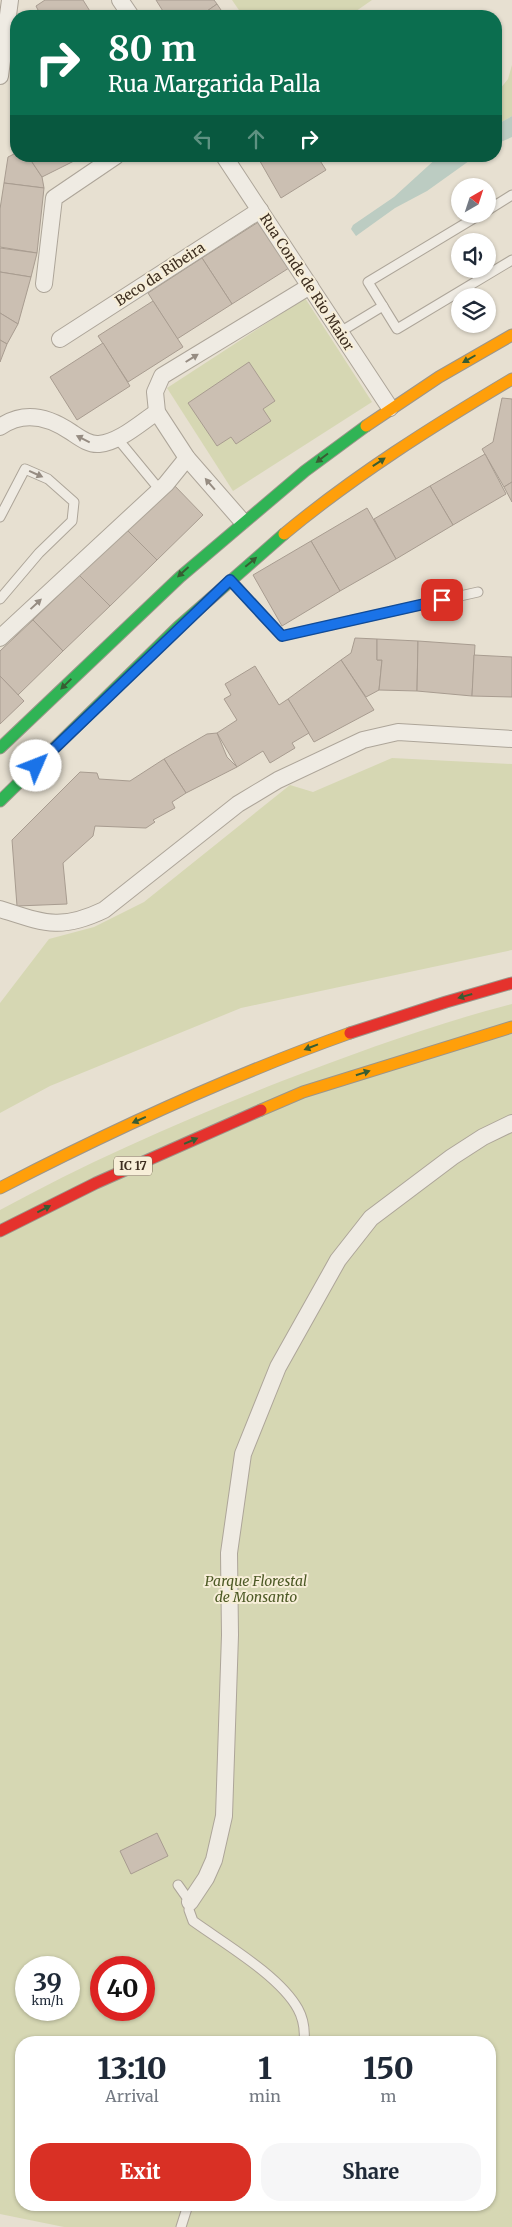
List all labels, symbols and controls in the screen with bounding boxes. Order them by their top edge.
text: 80 m [108,27,196,71]
icon: right [25,30,90,95]
text: Rua Margarida Palla [108,70,321,98]
icon: left [189,125,217,153]
icon: ahead [242,125,270,153]
icon: right [295,125,323,153]
north arrow [451,178,496,222]
map controls [451,178,496,333]
street label: Rua Conde de Rio Maior [256,210,358,354]
button: sound [451,233,496,278]
street label: Beco da Ribeira [112,238,209,310]
button: layers [451,288,496,333]
one-way arrow [186,353,199,363]
one-way arrow [463,354,476,363]
one-way arrow [75,435,90,443]
one-way arrow [316,452,329,463]
one-way arrow [372,458,386,467]
one-way arrow [29,470,43,478]
one-way arrow [204,479,216,491]
one-way arrow [244,556,256,568]
one-way arrow [178,566,190,578]
pin [421,579,463,621]
icon: arrive [428,586,456,614]
one-way arrow [29,598,41,610]
one-way arrow [60,678,72,690]
position arrow [9,739,61,791]
one-way arrow [457,992,472,1000]
one-way arrow [303,1043,318,1051]
one-way arrow [356,1069,371,1077]
one-way arrow [132,1116,146,1124]
one-way arrow [184,1137,199,1145]
road number: IC 17 [114,1156,152,1176]
one-way arrow [36,1205,51,1213]
park label: Parque Florestal de Monsanto [205,1572,307,1606]
speed limit sign: 40 [90,1956,155,2021]
text: 39 [33,1966,62,1998]
text: km/h [32,1993,63,2008]
text: 13:10 [97,2049,167,2087]
text: 1 [258,2049,272,2087]
text: 150 [363,2049,414,2087]
text: Arrival [105,2086,159,2106]
text: min [249,2086,281,2106]
text: m [380,2086,396,2106]
button: Exit [30,2143,251,2201]
button: Share [261,2143,481,2201]

